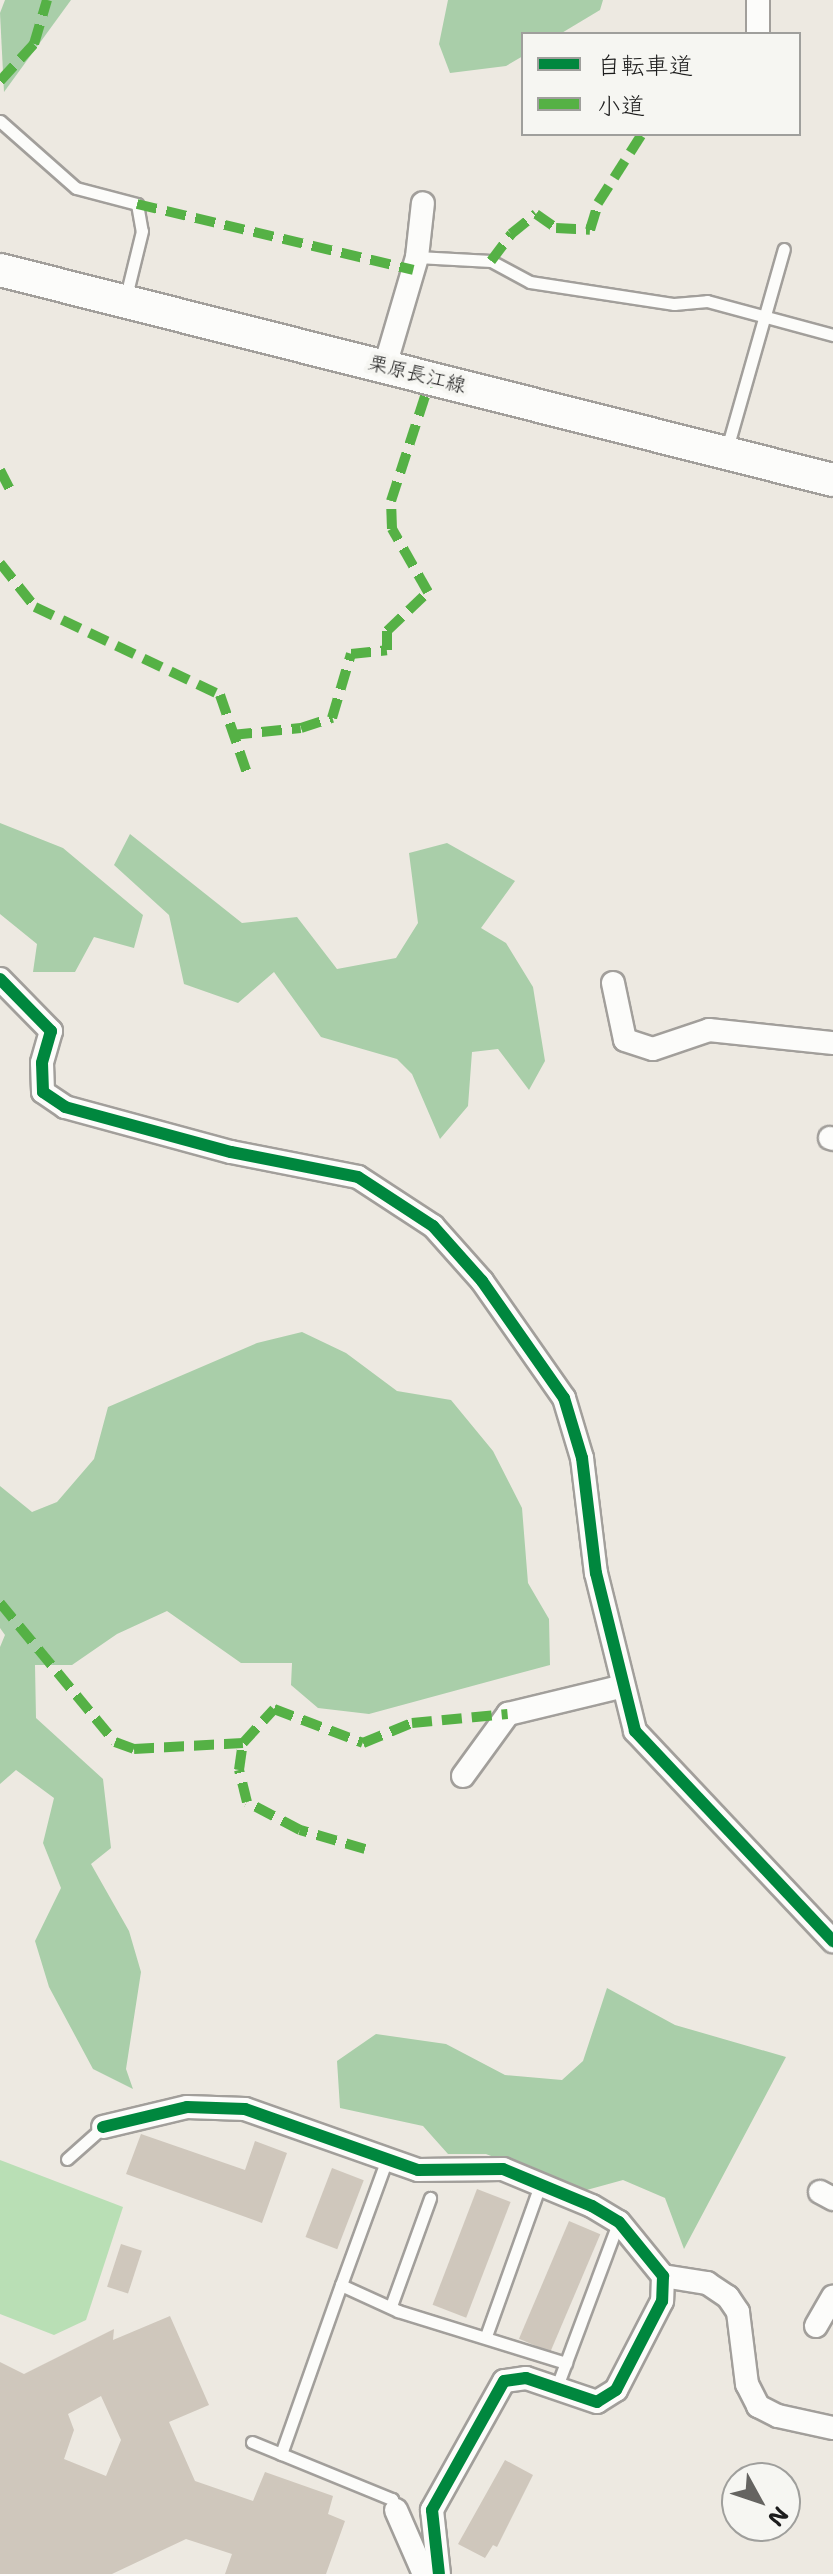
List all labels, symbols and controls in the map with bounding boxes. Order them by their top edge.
legend [521,32,801,136]
text: 自転車道 [597,50,693,82]
text: 小道 [597,90,645,122]
street label: 栗原長江線 [366,350,468,398]
north arrow [721,2462,801,2542]
text: N [762,2500,795,2532]

